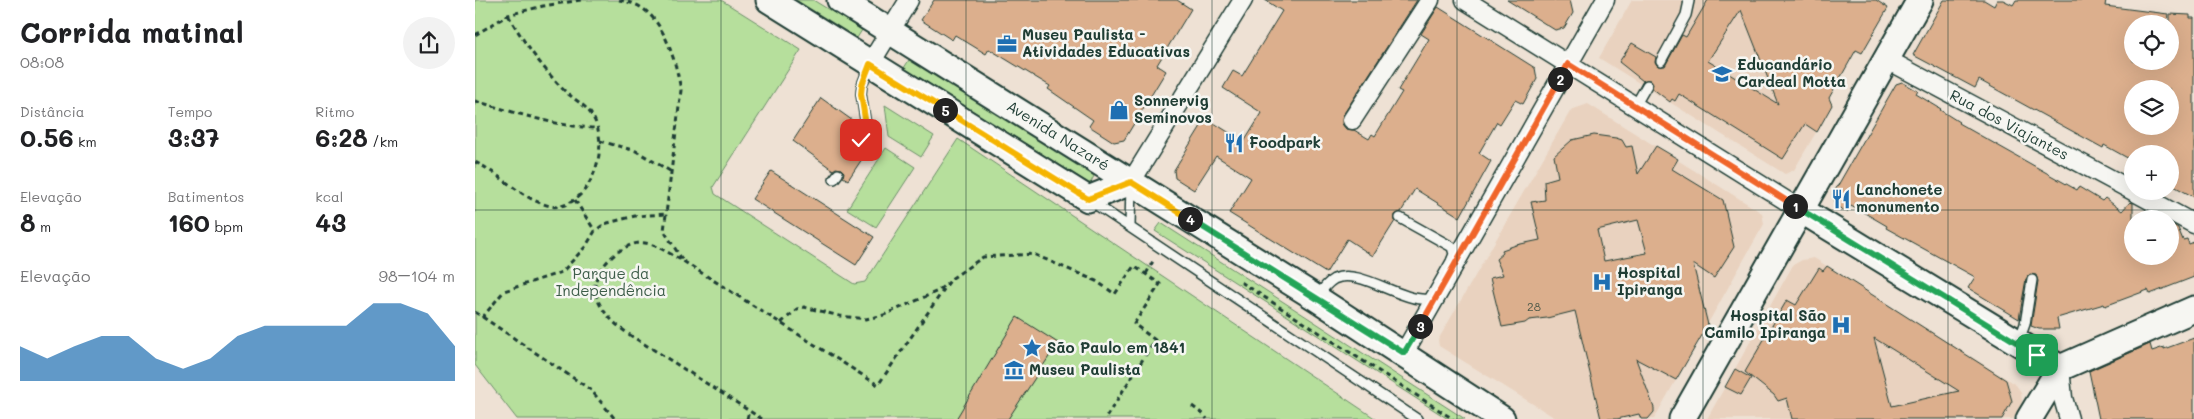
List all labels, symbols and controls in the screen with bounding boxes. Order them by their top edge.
text: Corrida matinal [20,14,244,50]
map controls [2124,15,2179,265]
button: locate [2124,15,2179,70]
button: share [403,17,455,69]
place label: Museu Paulista - Atividades Educativas [1022,24,1190,61]
office icon: Museu Paulista - Atividades Educativas [996,33,1018,55]
text: 08:08 [20,51,64,72]
place label: Educandário Cardeal Motta [1737,54,1846,91]
school or university icon: Educandário Cardeal Motta [1711,63,1733,85]
pin: 2 [1547,66,1573,92]
text: 2 [1557,70,1564,89]
button: layers [2124,80,2179,135]
street label: Rua dos Viajantes [1947,84,2072,164]
place label: Sonnervig Seminovos [1134,90,1212,127]
street label: Avenida Nazaré [1003,96,1114,175]
pin: 5 [933,98,957,122]
shop icon: Sonnervig Seminovos [1108,99,1130,121]
text: 5 [941,101,950,120]
text: Distância [20,102,85,121]
text: Tempo [168,102,212,121]
text: Ritmo [315,102,354,121]
pin [840,119,882,161]
text: 0.56 [20,121,74,153]
text: 3:37 [168,121,220,153]
text: 6:28 [315,121,368,153]
icon: check [847,126,875,154]
text: km [74,132,97,151]
text: /km [368,132,398,151]
restaurant icon: Foodpark [1223,132,1245,154]
place label: Foodpark [1249,132,1321,152]
button: + [2124,145,2179,200]
place label: Lanchonete monumento [1856,179,1943,216]
text: Elevação [20,187,82,206]
text: Batimentos [168,187,244,206]
text: kcal [315,187,343,206]
restaurant icon: Lanchonete monumento [1830,188,1852,210]
pin: 1 [1783,194,1807,218]
text: 1 [1792,197,1799,216]
text: 8 [20,206,36,238]
text: 160 [168,206,210,238]
text: 43 [315,206,346,238]
pin: 4 [1177,206,1203,232]
text: 4 [1186,210,1195,229]
button: − [2124,210,2179,265]
text: m [36,217,51,236]
text: bpm [210,217,243,236]
place label: Hospital Ipiranga [1617,262,1683,299]
park label: Parque da Independência [556,263,666,300]
text: Elevação [20,265,90,286]
text: 98–104 m [378,265,455,286]
hospital icon: Hospital Ipiranga [1591,271,1613,293]
house number: 28 [1527,298,1541,314]
place label: Hospital São Camilo Ipiranga [1704,305,1826,342]
pin: 3 [1407,314,1433,338]
hospital icon: Hospital São Camilo Ipiranga [1830,314,1852,336]
text: 3 [1416,317,1425,336]
pin [2016,334,2058,376]
place icon: São Paulo em 1841 [1021,337,1043,359]
place label: São Paulo em 1841 [1047,337,1185,357]
icon: arrive [2023,341,2051,369]
museum icon: Museu Paulista [1003,359,1025,381]
place label: Museu Paulista [1029,359,1141,379]

